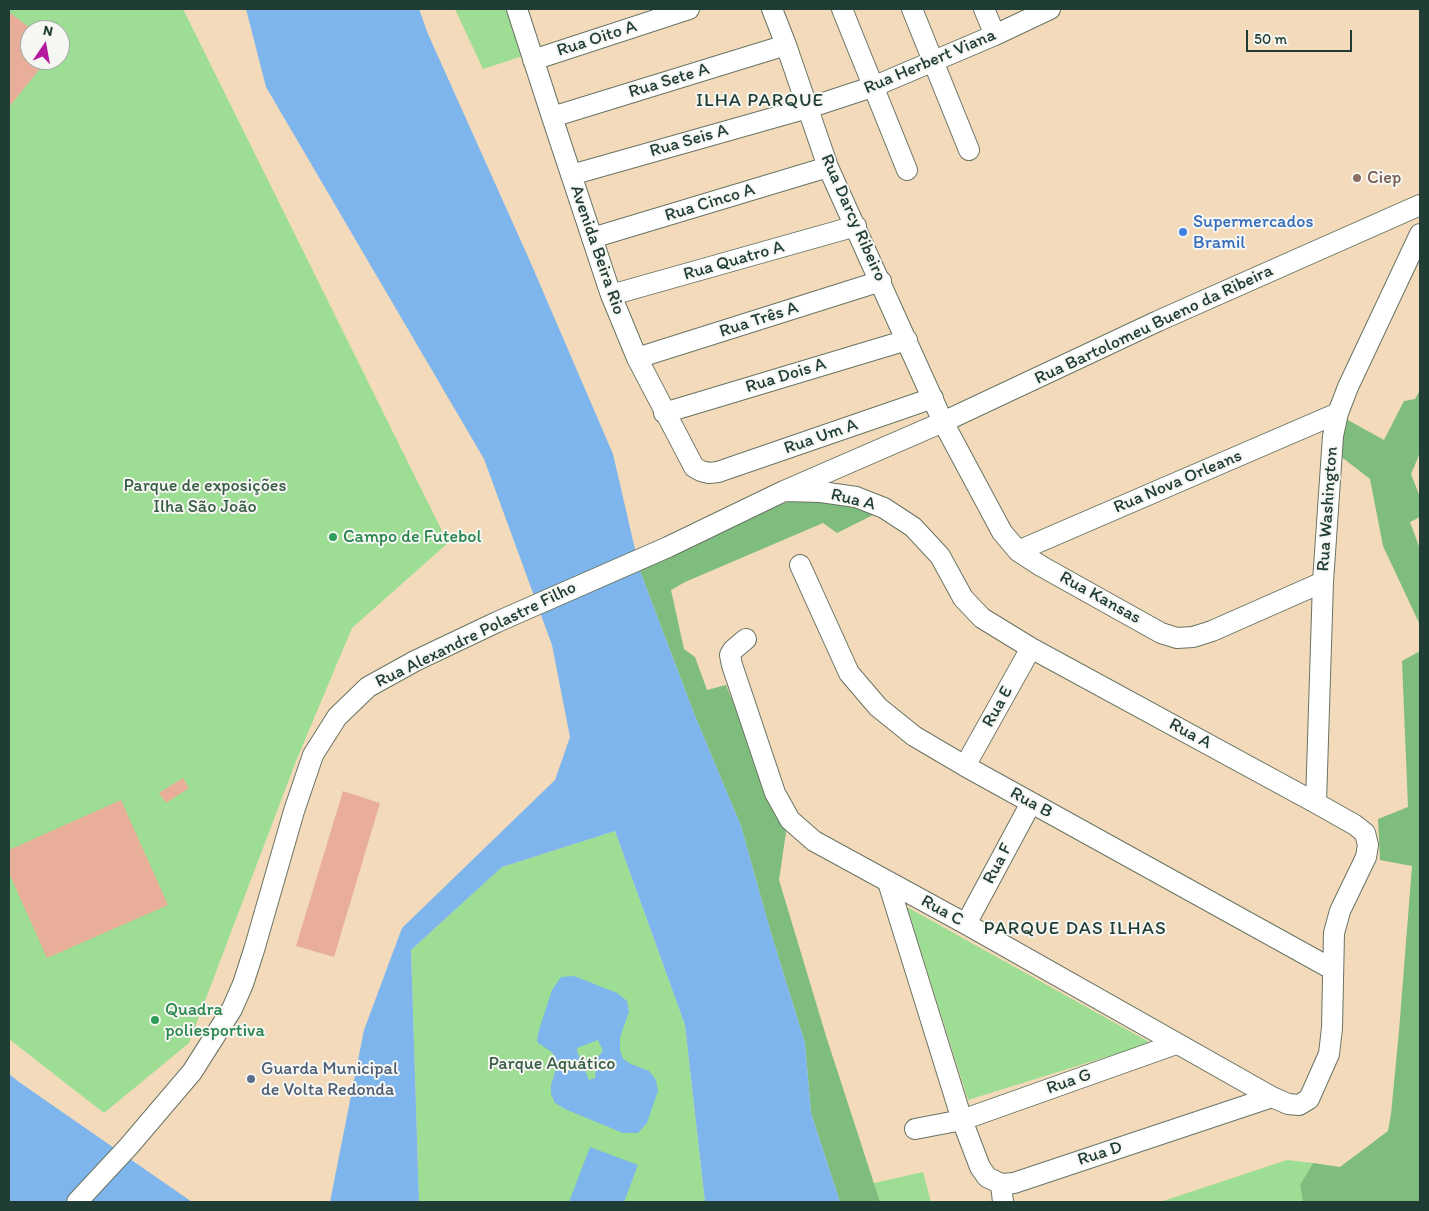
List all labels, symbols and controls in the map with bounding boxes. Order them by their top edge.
street label: Rua Oito A [554,16,640,62]
north arrow [20,20,70,70]
scale bar [1249,20,1355,52]
text: N [42,22,54,40]
street label: Rua Herbert Viana [861,24,999,100]
text: 50 m [1254,30,1287,48]
street label: Rua Sete A [626,58,712,104]
district label: ILHA PARQUE [694,90,826,112]
street label: Rua Seis A [647,120,731,162]
street label: Rua Darcy Ribeiro [815,151,891,285]
place label: Ciep [1367,167,1401,189]
marker: Ciep [1351,172,1363,184]
street label: Rua Cinco A [662,179,758,227]
street label: Avenida Beira Rio [565,182,629,318]
place label: Supermercados Bramil [1193,211,1313,253]
marker: Supermercados Bramil [1177,226,1189,238]
street label: Rua Quatro A [681,236,787,286]
street label: Rua Bartolomeu Bueno da Ribeira [1031,260,1277,390]
street label: Rua Três A [717,297,801,343]
street label: Rua Dois A [743,354,829,398]
street label: Rua Um A [781,414,861,460]
street label: Rua Nova Orleans [1111,445,1245,519]
street label: Rua Washington [1313,446,1343,572]
park label: Parque de exposições Ilha São João [124,475,286,518]
street label: Rua A [828,484,878,516]
place label: Campo de Futebol [343,526,482,548]
marker: Campo de Futebol [327,531,339,543]
street label: Rua Kansas [1056,567,1144,629]
street label: Rua Alexandre Polastre Filho [372,577,580,693]
street label: Rua E [978,683,1018,731]
street label: Rua A [1165,714,1215,754]
street label: Rua B [1006,783,1056,823]
street label: Rua F [978,840,1018,888]
street label: Rua C [917,891,967,931]
district label: PARQUE DAS ILHAS [981,918,1169,940]
place label: Quadra poliesportiva [165,999,265,1042]
marker: Quadra poliesportiva [149,1014,161,1026]
park label: Parque Aquático [489,1053,615,1075]
place label: Guarda Municipal de Volta Redonda [261,1058,398,1100]
street label: Rua G [1044,1064,1094,1100]
marker: Guarda Municipal de Volta Redonda [245,1073,257,1085]
street label: Rua D [1075,1137,1125,1171]

